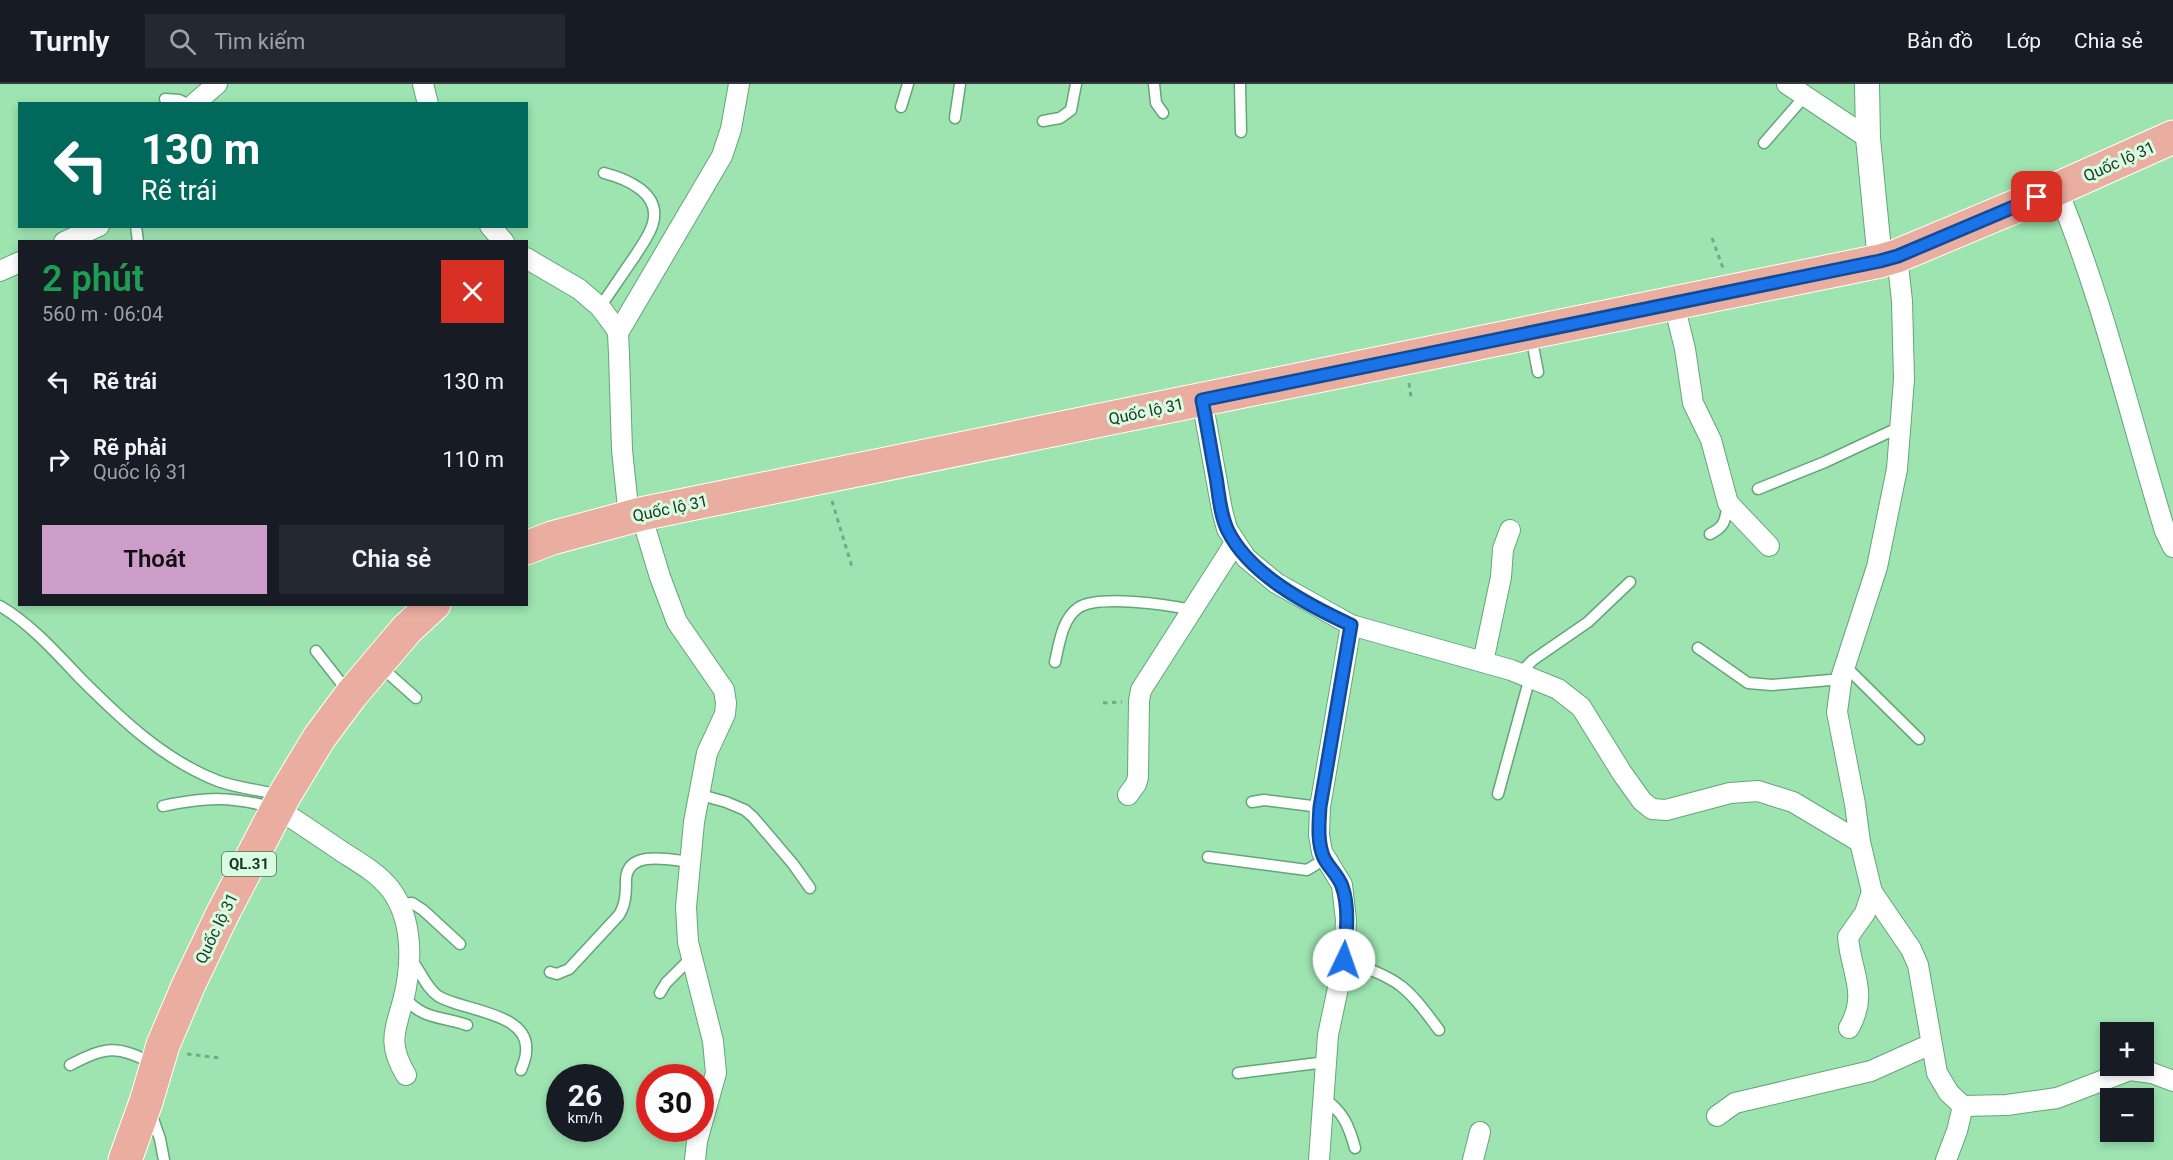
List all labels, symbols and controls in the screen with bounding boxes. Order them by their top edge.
search box [145,14,565,68]
text: Turnly [30,25,109,58]
icon: search [166,25,199,58]
text: Tìm kiếm [214,29,305,54]
text: Bản đồ [1907,29,1973,53]
text: Lớp [2006,29,2041,53]
text: Chia sẻ [2074,29,2143,53]
text: 130 m [141,125,260,174]
icon: left [42,126,120,204]
street label: Quốc lộ 31 [2081,137,2158,186]
pin [2011,171,2062,222]
text: Rẽ trái [141,175,217,207]
icon: arrive [2020,180,2053,213]
text: 2 phút [42,258,144,300]
button: close [441,260,504,323]
text: 560 m · 06:04 [42,302,163,326]
icon: left [42,365,75,398]
text: Rẽ trái [93,369,157,394]
text: 130 m [442,369,504,394]
street label: Quốc lộ 31 [1107,394,1185,429]
text: Rẽ phải [93,435,167,460]
icon: right [42,443,75,476]
text: 110 m [442,447,504,472]
text: Quốc lộ 31 [93,460,188,484]
street label: Quốc lộ 31 [631,491,709,526]
button: Thoát [42,525,267,594]
button: Chia sẻ [279,525,504,594]
road number: QL.31 [222,852,276,876]
street label: Quốc lộ 31 [191,890,242,967]
position arrow [1312,928,1376,992]
map controls [2100,1022,2154,1142]
button: + [2100,1022,2154,1076]
speed limit sign: 30 [636,1064,714,1142]
text: 26 [568,1078,602,1113]
button: − [2100,1088,2154,1142]
text: km/h [567,1109,603,1127]

